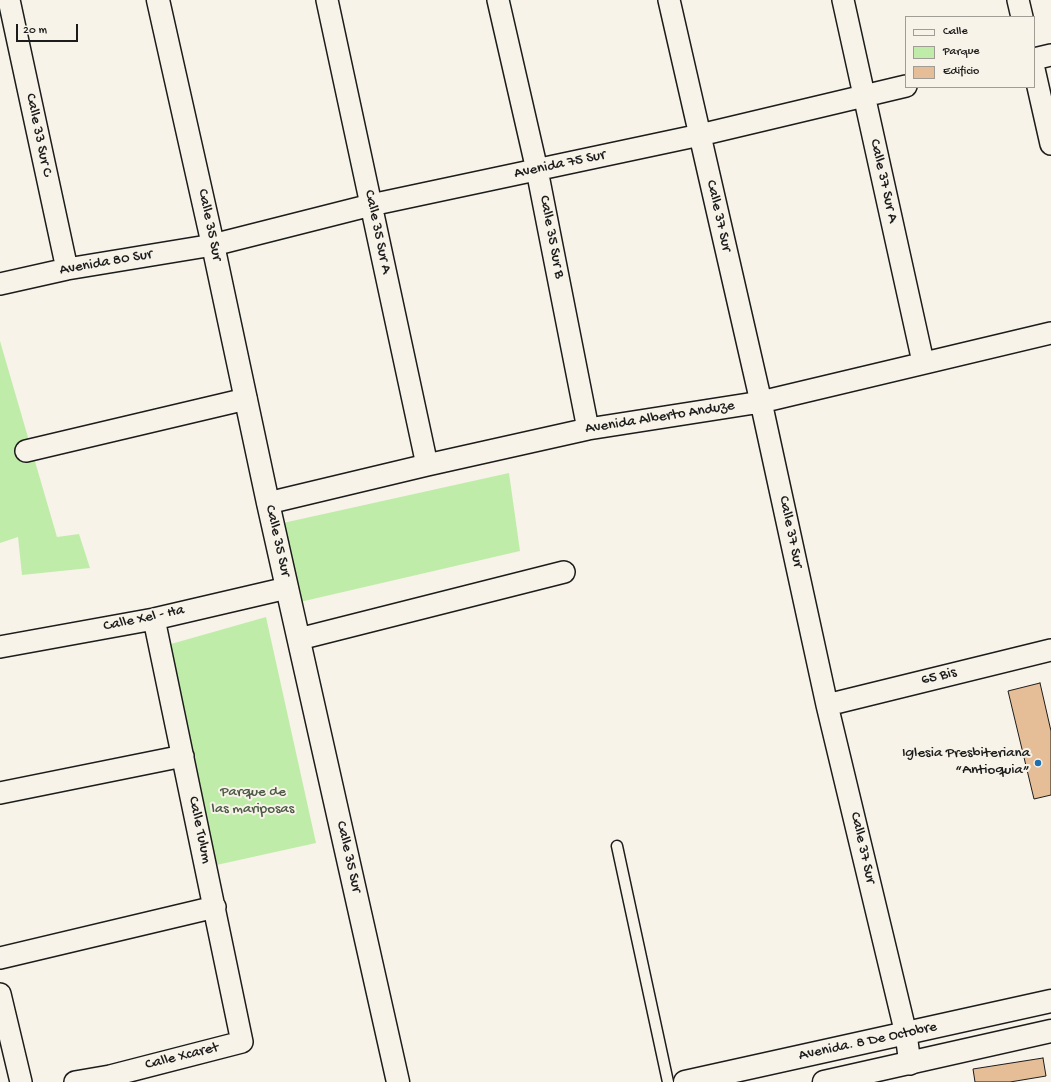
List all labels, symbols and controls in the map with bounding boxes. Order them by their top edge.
scale bar [18,16,80,42]
legend [905,16,1035,88]
text: 20 m [23,24,47,38]
text: Calle [943,25,968,39]
text: Parque [943,45,980,59]
text: Edificio [943,65,979,79]
street label: Calle 33 Sur C [20,92,56,178]
street label: Calle 37 Sur A [865,137,901,225]
street label: Avenida 75 Sur [513,147,607,183]
street label: Calle 37 Sur [701,179,735,253]
street label: Calle 35 Sur [193,187,225,263]
street label: Calle 35 Sur A [359,188,395,276]
street label: Calle 35 Sur B [534,194,568,280]
street label: Avenida 80 Sur [58,246,154,280]
street label: Avenida Alberto Anduze [584,397,736,439]
street label: Calle 37 Sur [774,495,806,569]
street label: Calle 35 Sur [260,503,294,579]
street label: Calle Xel - Ha [102,602,186,636]
street label: 65 Bis [920,664,958,690]
place label: Iglesia Presbiteriana “Antioquia” [902,745,1030,780]
marker: Iglesia Presbiteriana “Antioquia” [1033,758,1043,768]
park label: Parque de las mariposas [212,784,294,819]
street label: Calle Tulum [183,795,215,865]
street label: Calle 37 Sur [845,811,879,885]
street label: Calle 35 Sur [331,819,365,895]
street label: Avenida. 8 De Octobre [797,1019,939,1065]
street label: Calle Xcaret [143,1039,221,1075]

